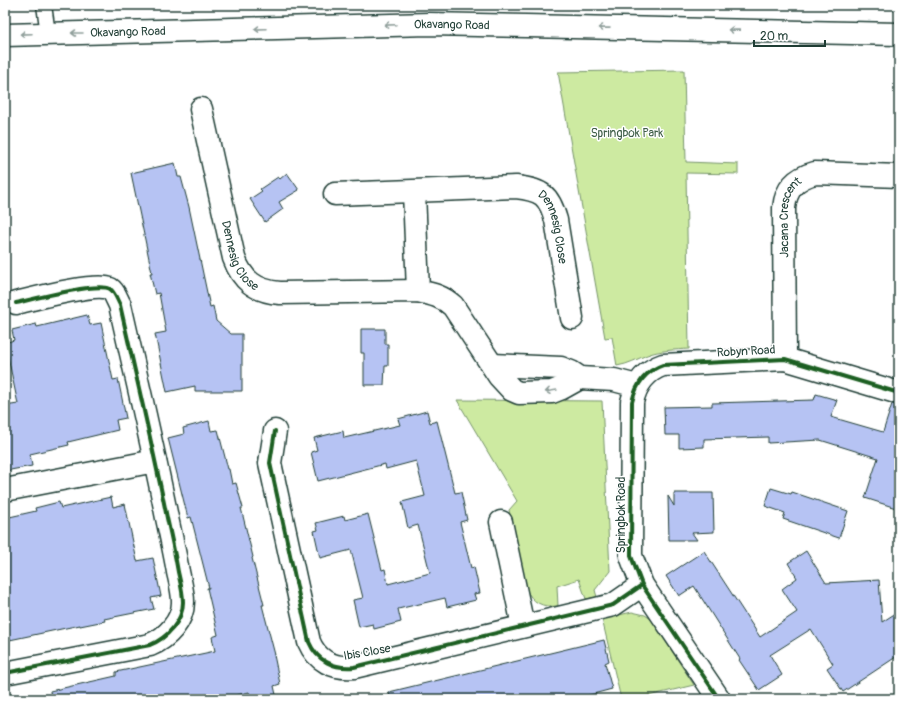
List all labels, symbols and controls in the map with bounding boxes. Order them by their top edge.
street label: Okavango Road [414,17,490,33]
one-way arrow [384,21,397,29]
scale bar [754,22,825,48]
street label: Okavango Road [90,24,166,41]
one-way arrow [598,24,611,31]
one-way arrow [254,25,267,32]
one-way arrow [728,27,741,34]
text: 20 m [760,29,789,44]
one-way arrow [71,30,84,37]
one-way arrow [20,31,33,38]
park label: Springbok Park [591,126,663,141]
street label: Jacana Crescent [777,174,805,258]
street label: Dennesig Close [535,187,570,265]
street label: Dennesig Close [218,219,261,295]
street label: Robyn Road [716,342,776,361]
one-way arrow [545,387,558,395]
street label: Springbok Road [614,477,629,553]
street label: Ibis Close [342,641,392,664]

